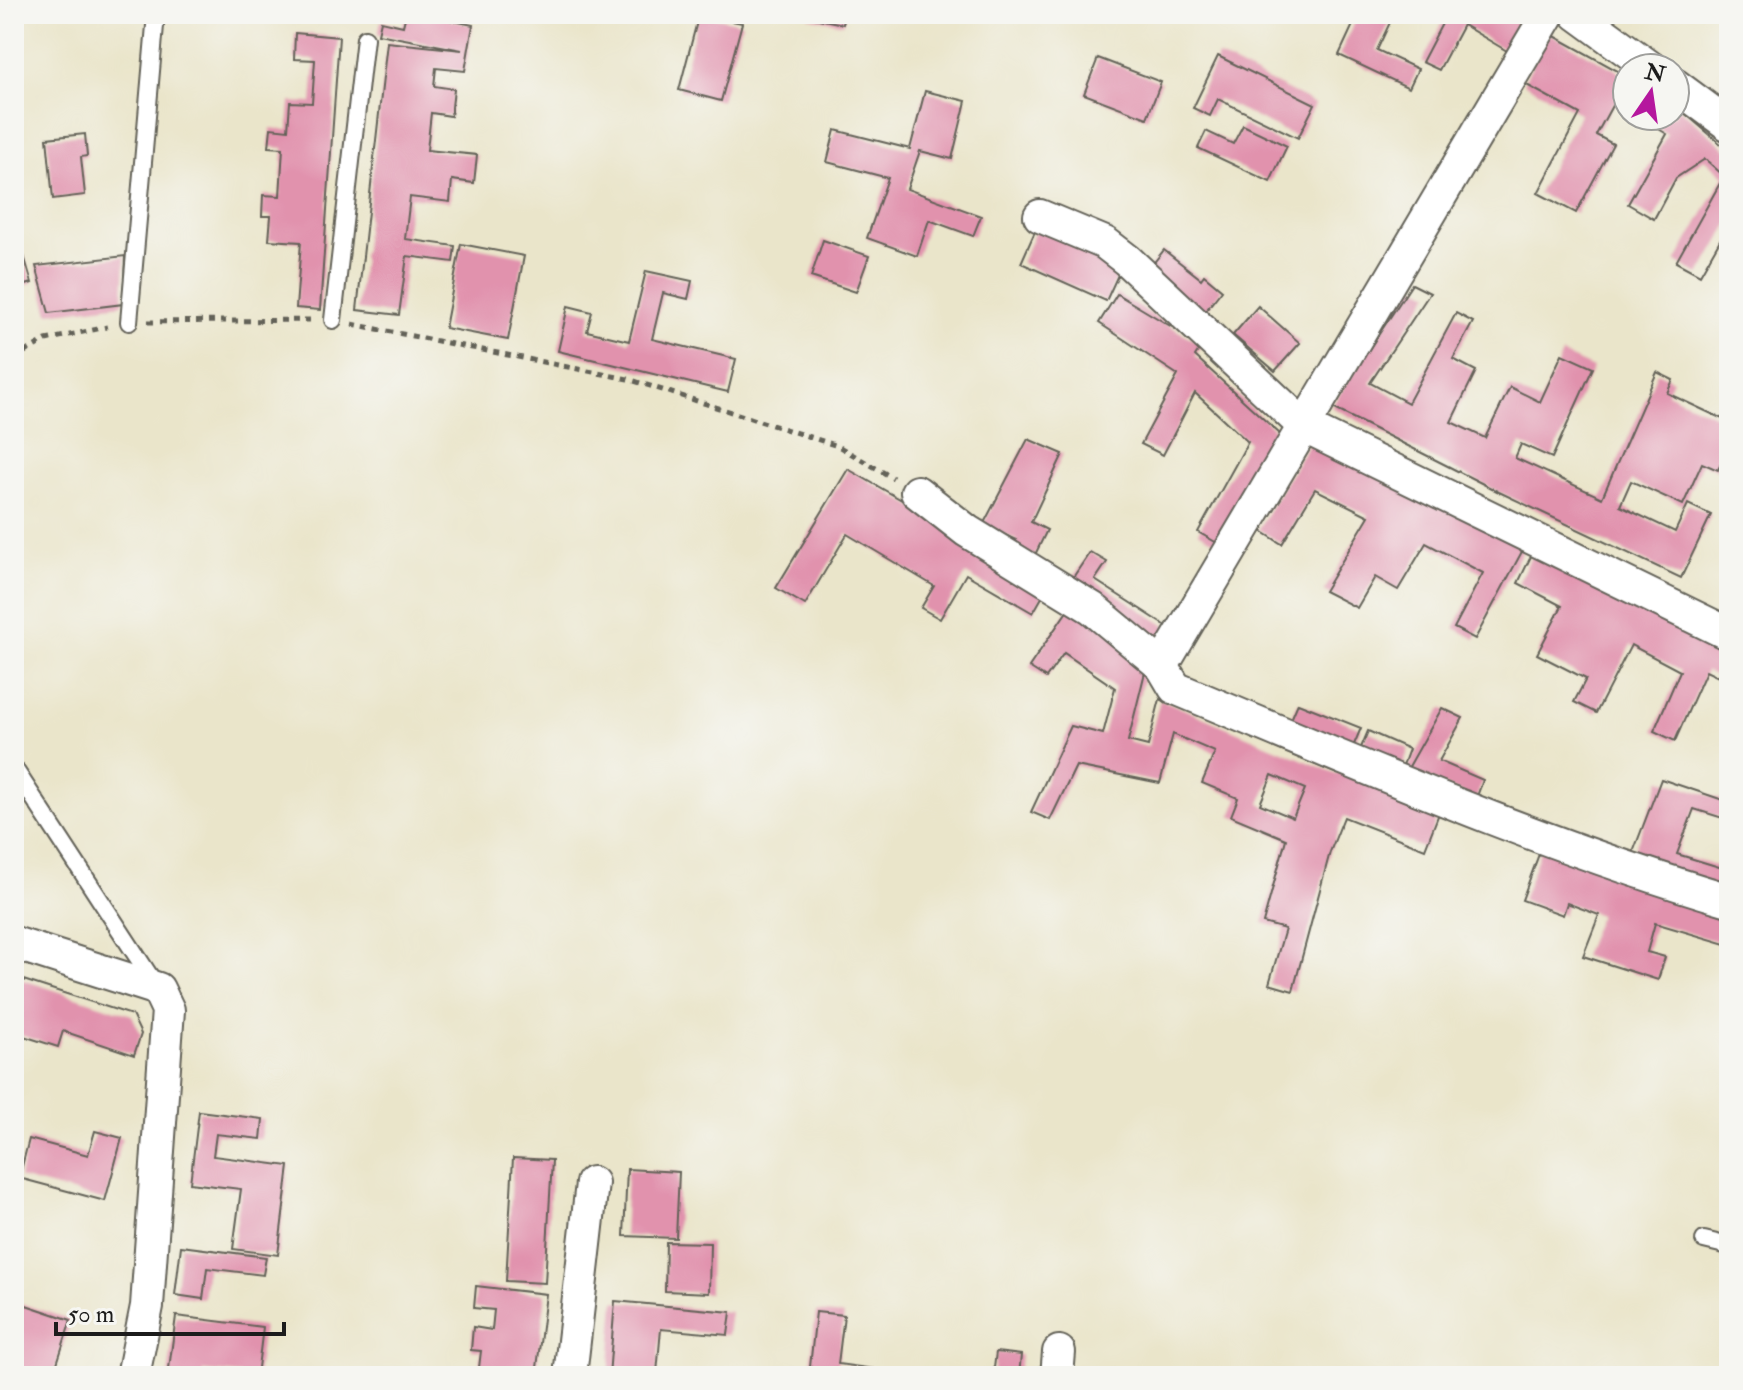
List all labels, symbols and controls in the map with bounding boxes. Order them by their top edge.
north arrow [1611,52,1691,132]
text: N [1642,57,1668,89]
scale bar [56,1286,284,1336]
text: 50 m [68,1299,115,1330]

